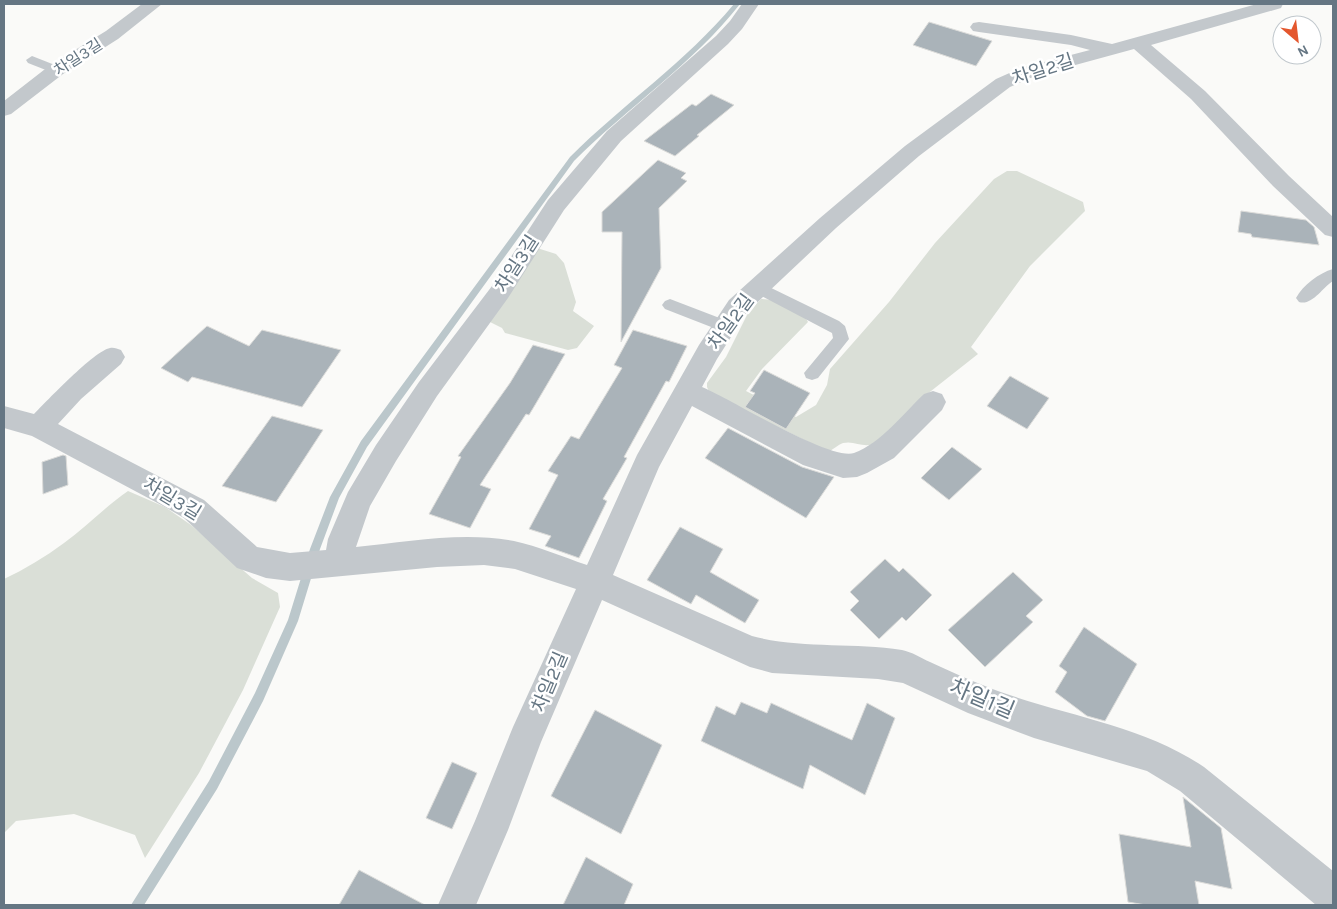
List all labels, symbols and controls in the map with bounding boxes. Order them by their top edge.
north arrow [1272,15,1322,65]
street label: 차일3길 [50,34,106,80]
text: N [1294,41,1311,61]
street label: 차일2길 [1009,50,1077,90]
street label: 차일3길 [490,231,544,297]
street label: 차일2길 [703,290,759,354]
street label: 차일3길 [139,473,205,525]
street label: 차일2길 [527,648,573,716]
street label: 차일1길 [946,674,1018,724]

